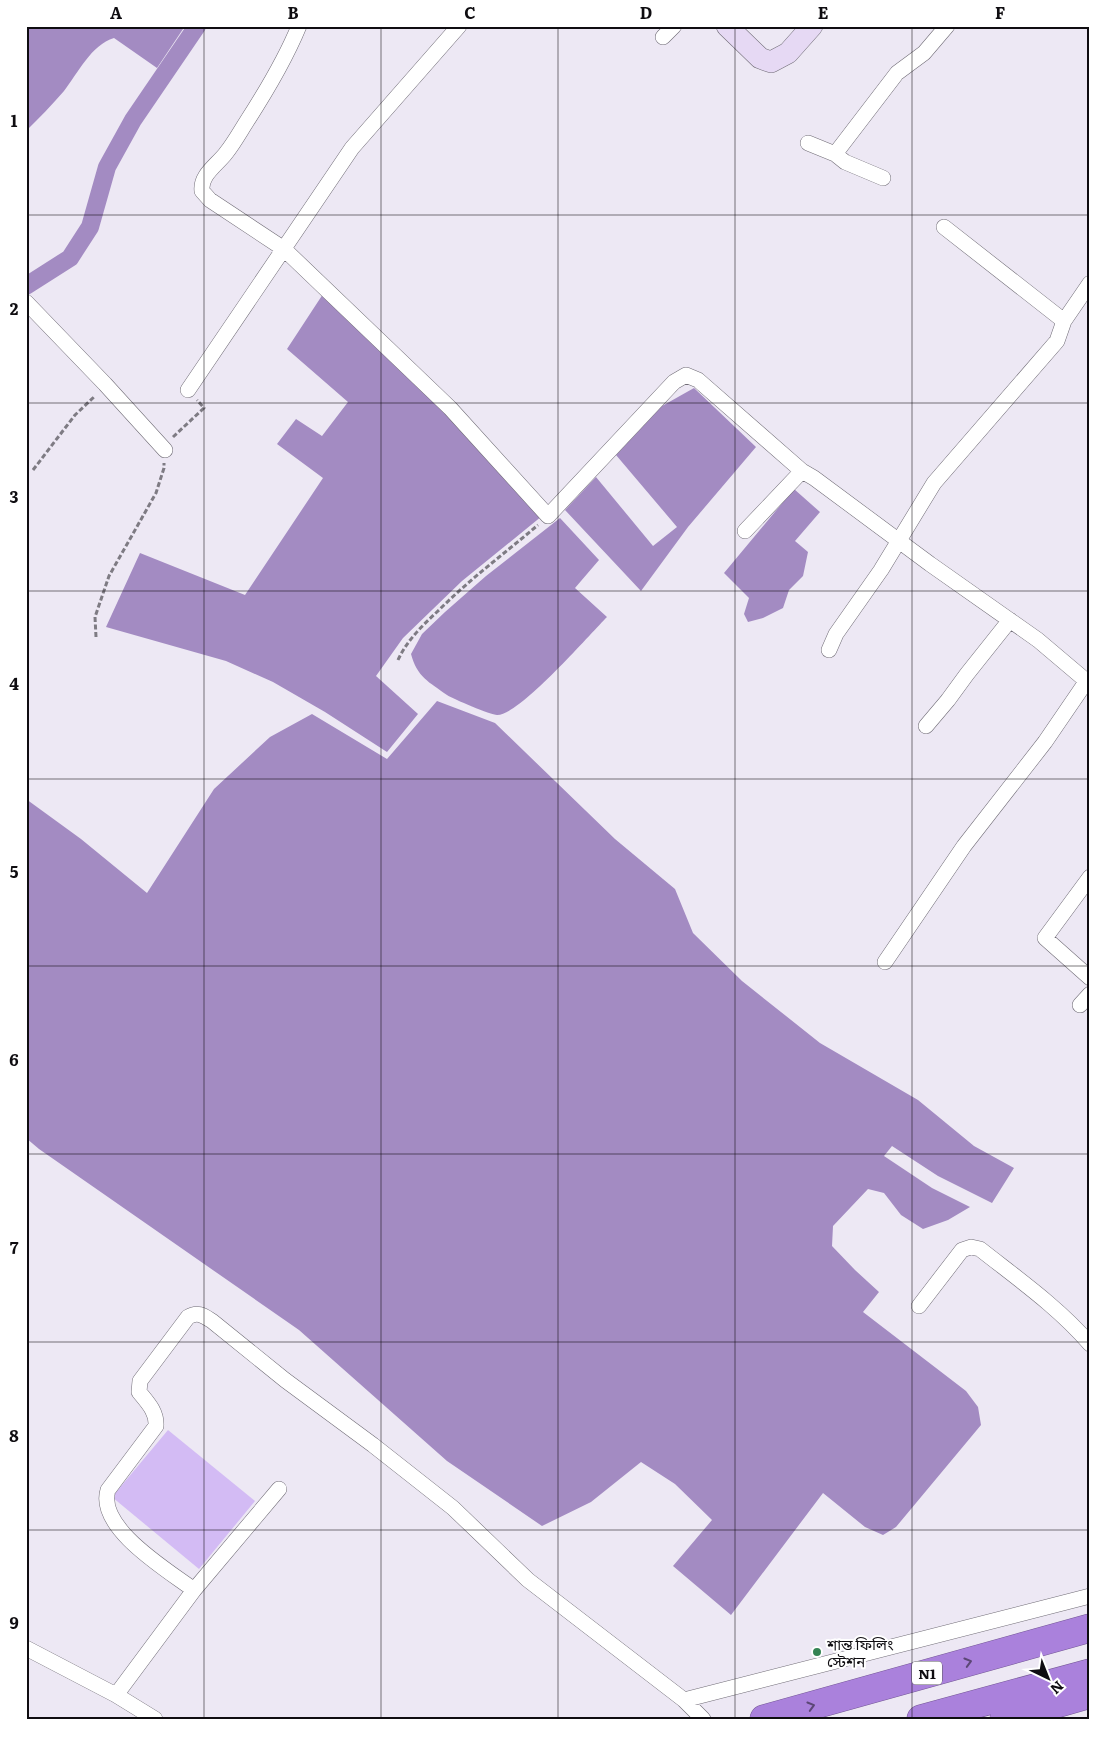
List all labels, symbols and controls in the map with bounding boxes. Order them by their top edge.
text: A [110,0,122,24]
text: B [287,0,299,24]
text: C [464,0,476,24]
text: D [640,0,652,24]
text: E [818,0,829,24]
text: F [995,0,1005,24]
text: 1 [11,108,18,132]
text: 2 [10,296,19,320]
text: 3 [10,484,19,508]
text: 4 [9,671,19,695]
text: 5 [10,859,19,883]
text: 6 [9,1047,19,1071]
text: 7 [10,1235,19,1259]
text: 8 [9,1423,19,1447]
text: 9 [9,1610,19,1634]
place label: শান্ত ফিলিং স্টেশন [826,1632,894,1672]
marker: শান্ত ফিলিং স্টেশন [811,1646,823,1658]
north arrow [1024,1652,1074,1702]
one-way arrow [963,1657,972,1668]
road number: N1 [912,1662,942,1685]
text: N [1046,1677,1069,1700]
one-way arrow [807,1701,815,1711]

